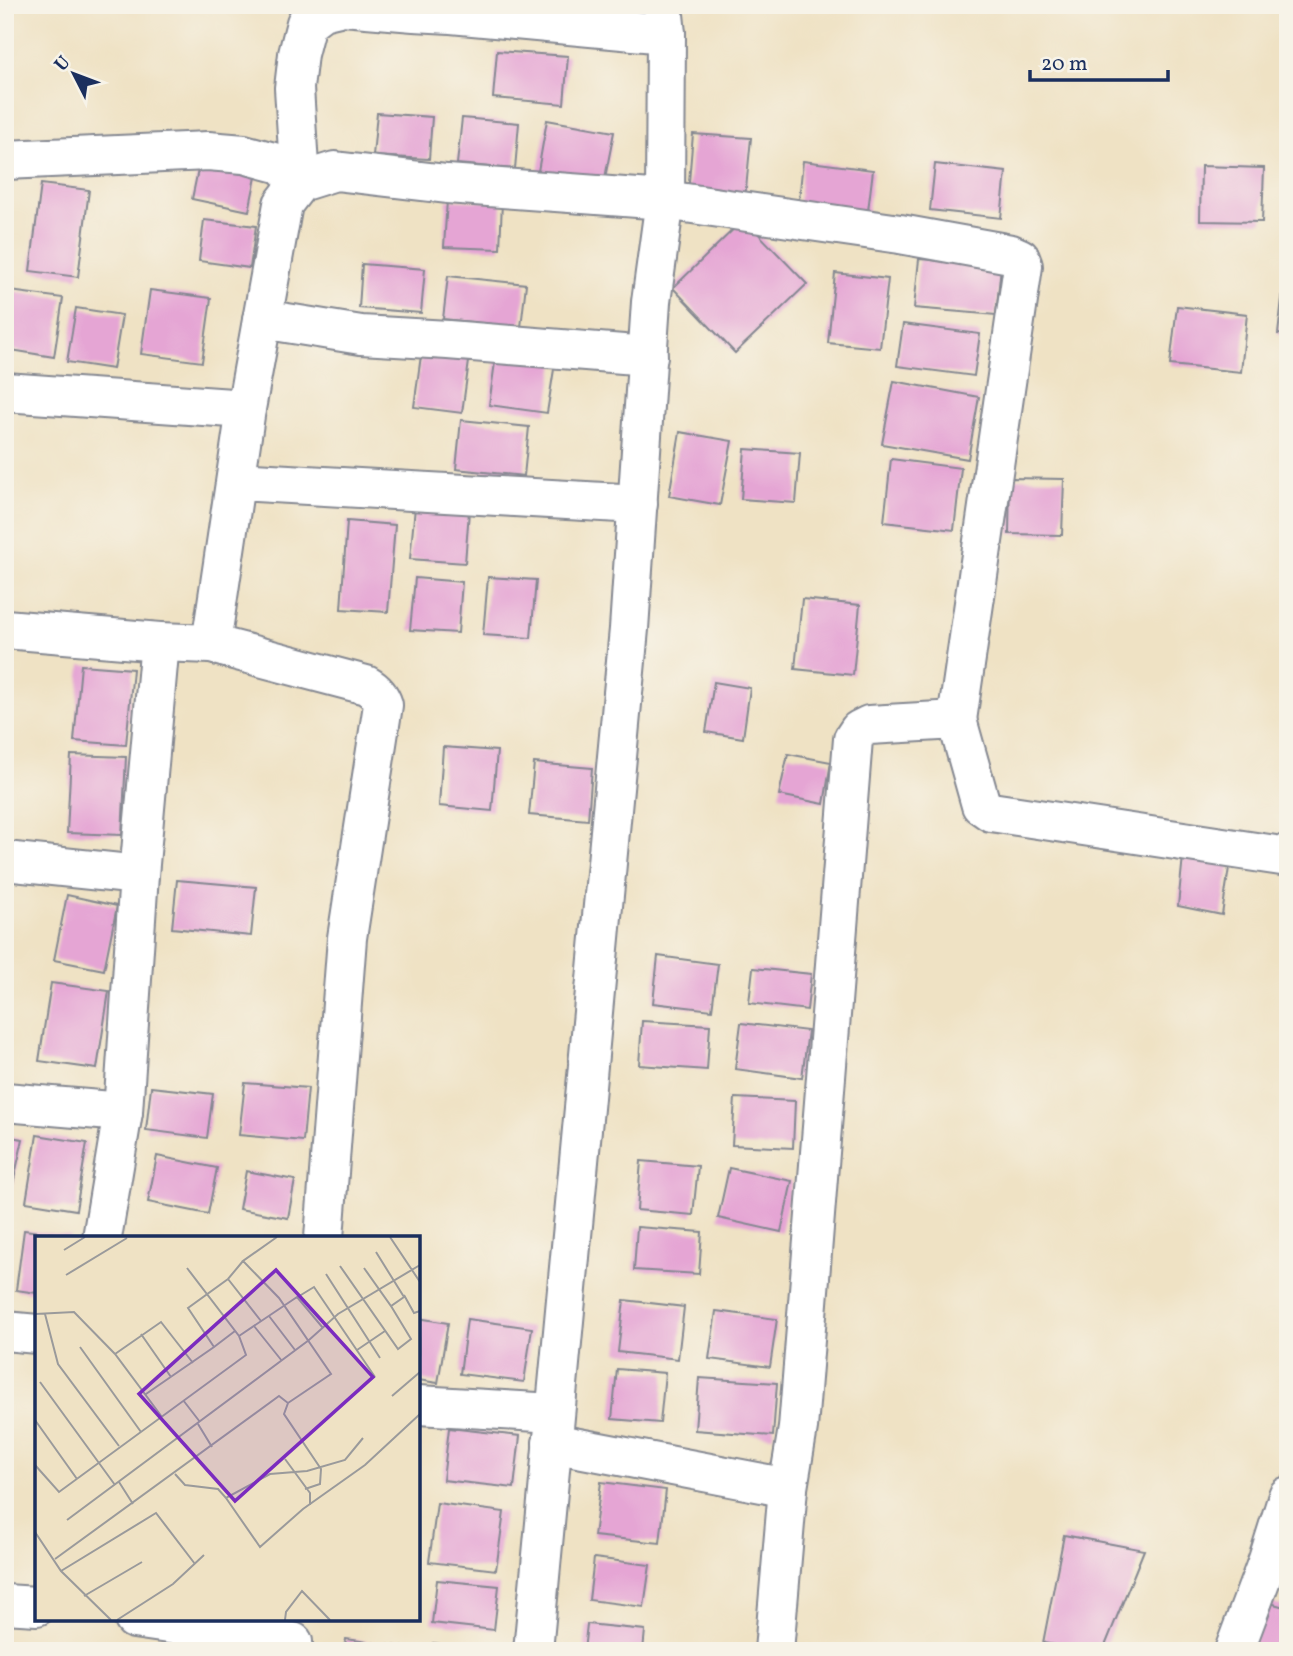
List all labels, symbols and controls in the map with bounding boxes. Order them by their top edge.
north arrow [38,38,108,108]
scale bar [1030,38,1169,82]
text: U [49,50,77,78]
text: 20 m [1041,50,1087,79]
inset map [35,1236,420,1621]

